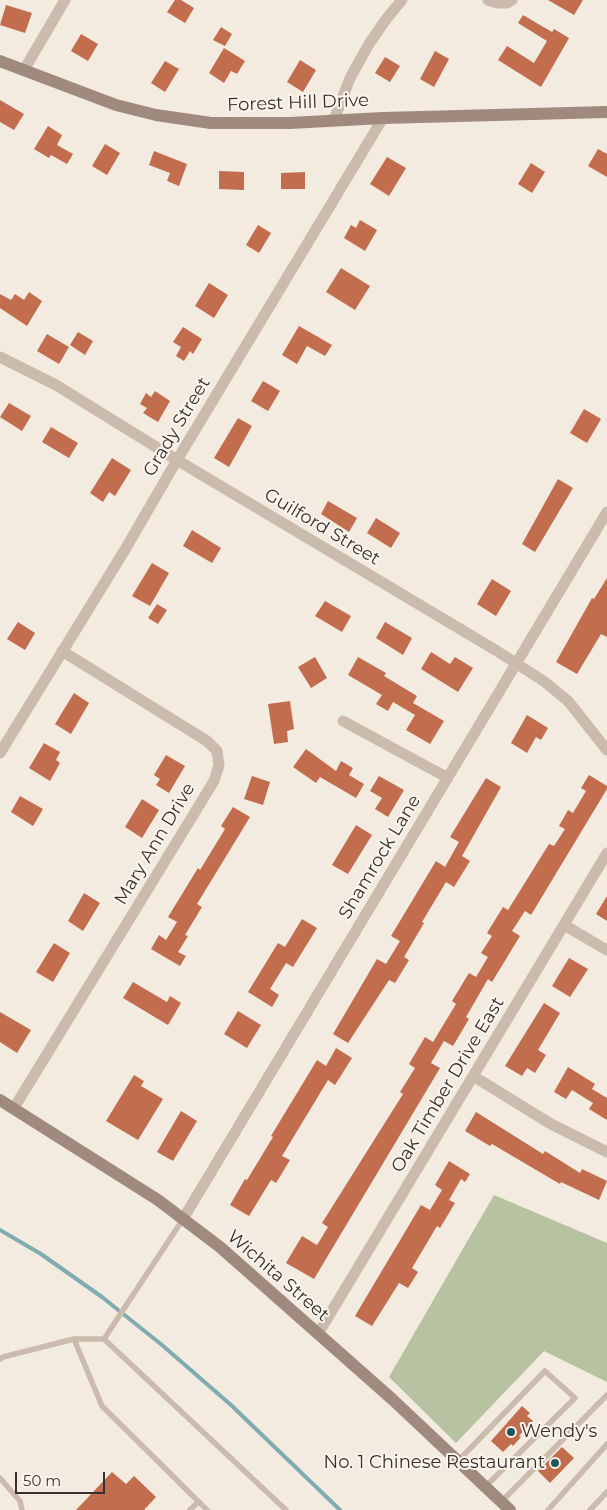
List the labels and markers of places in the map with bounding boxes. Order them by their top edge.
place label: Wendy's [521,1421,597,1443]
marker: Wendy's [505,1426,517,1438]
place label: No. 1 Chinese Restaurant [324,1452,545,1474]
marker: No. 1 Chinese Restaurant [549,1457,561,1469]

